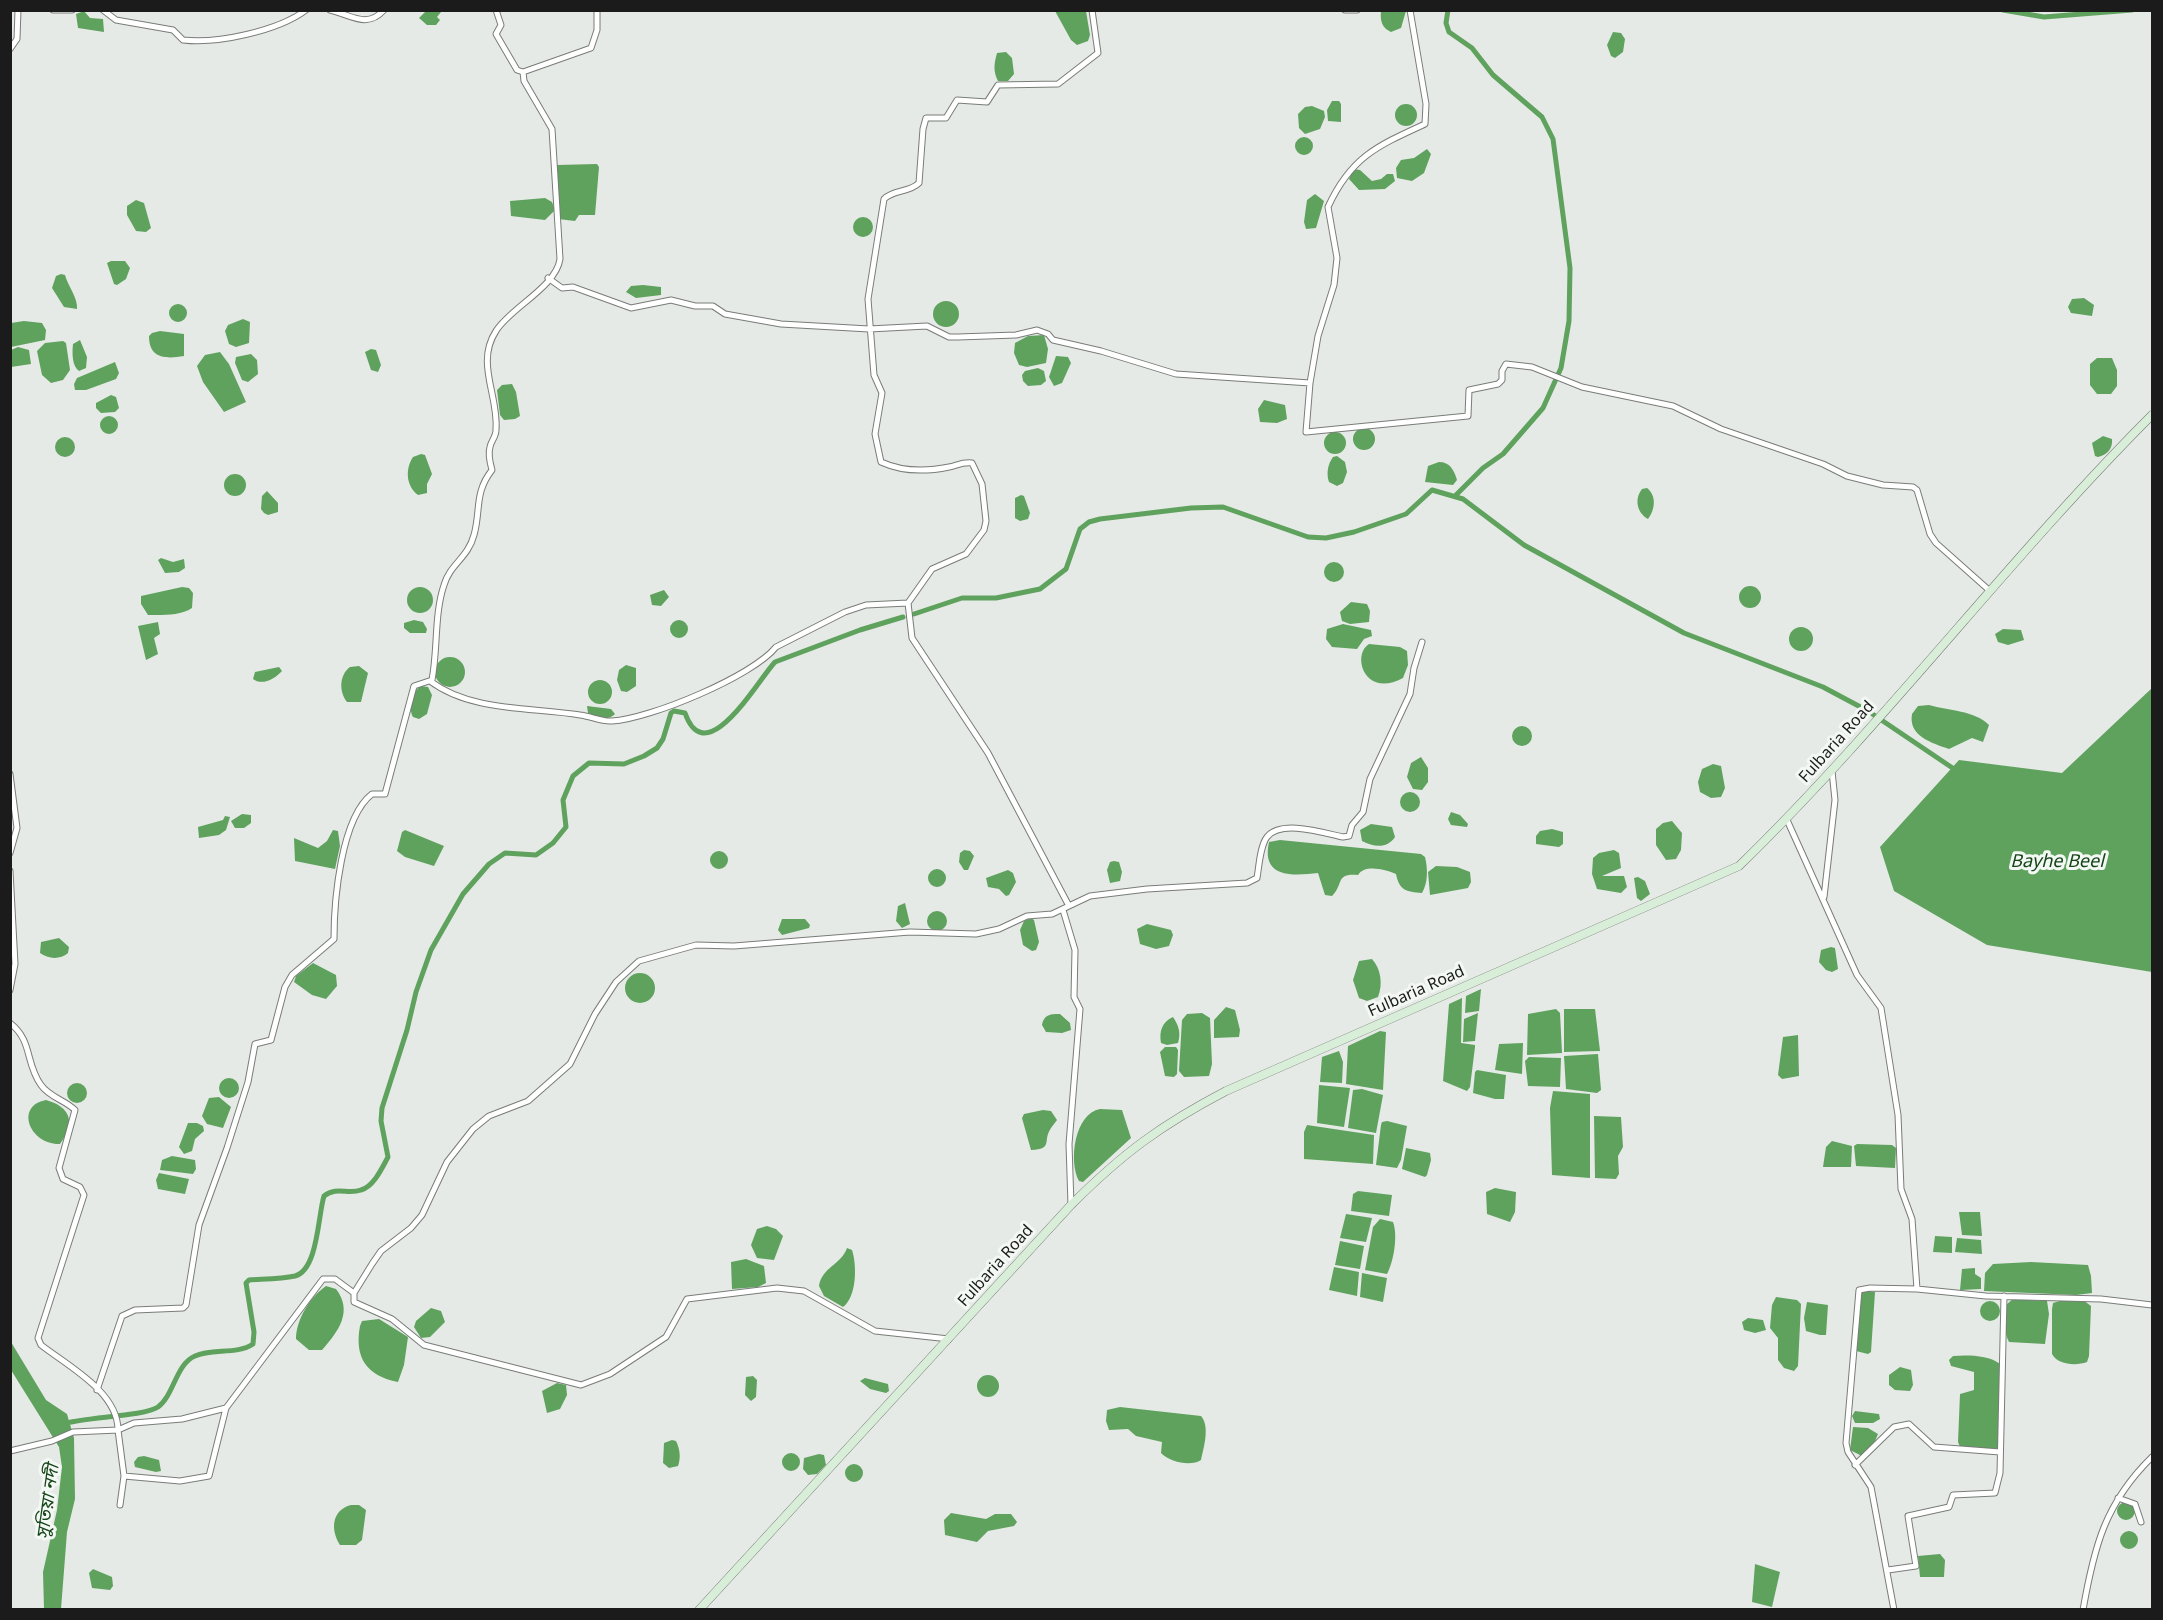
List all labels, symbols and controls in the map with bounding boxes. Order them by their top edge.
street label: Fulbaria Road [1796,698,1880,788]
water label: Bayhe Beel [2010,853,2104,875]
street label: Fulbaria Road [1366,963,1468,1023]
street label: Fulbaria Road [955,1222,1039,1312]
water label: সুতিয়া নদী [34,1463,66,1541]

